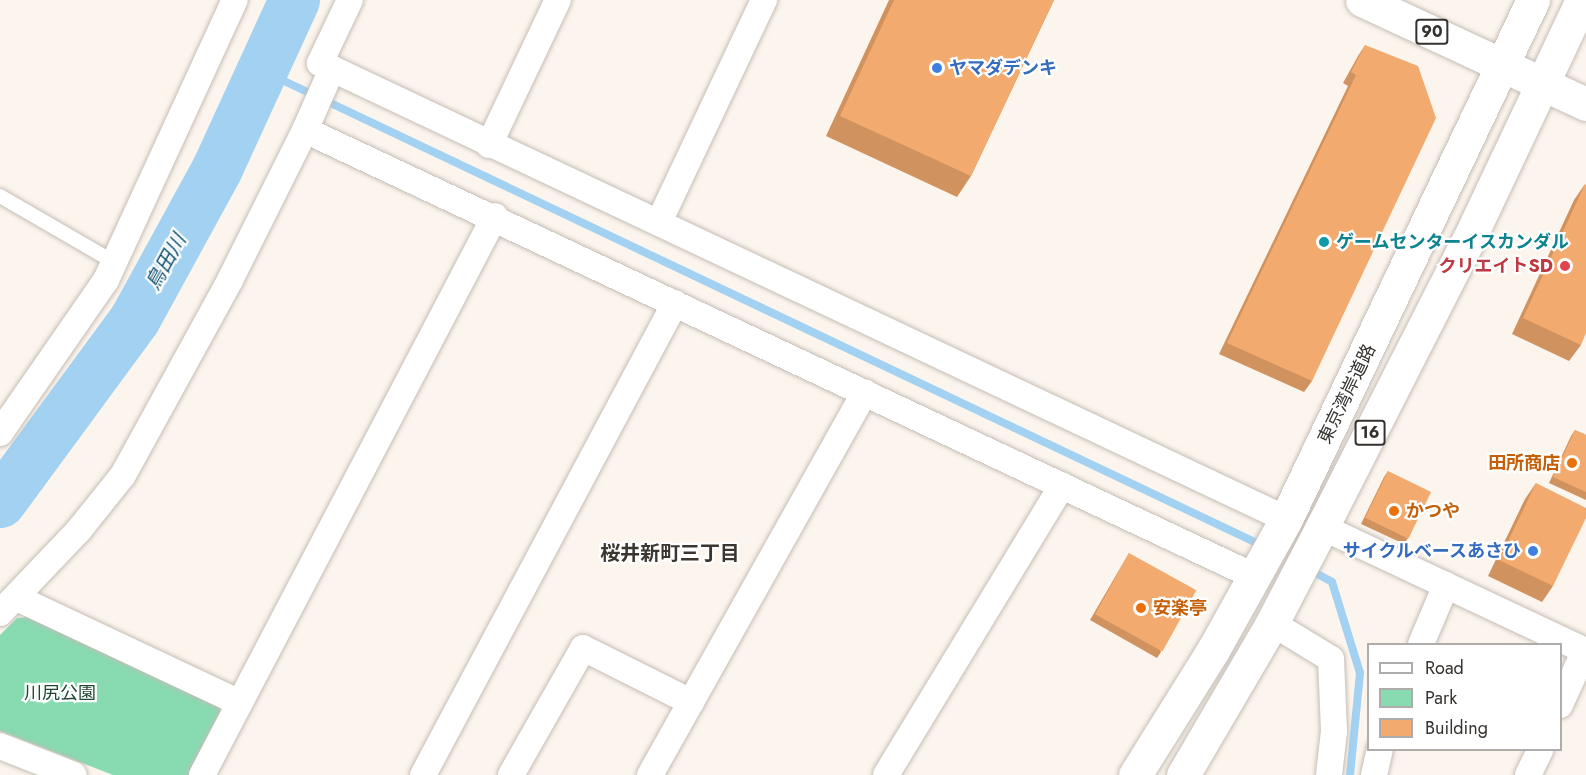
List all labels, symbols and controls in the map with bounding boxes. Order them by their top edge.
road number: 90 [1414,19,1450,45]
place label: ヤマダデンキ [949,57,1057,79]
marker: ヤマダデンキ [930,61,944,75]
water label: 鳥田川 [141,230,191,294]
place label: ゲームセンターイスカンダル [1336,231,1570,253]
marker: ゲームセンターイスカンダル [1317,235,1331,249]
place label: クリエイトSD [1439,255,1553,277]
marker: クリエイトSD [1558,259,1572,273]
street label: 東京湾岸道路 [1314,341,1380,447]
road number: 16 [1354,420,1386,446]
place label: 田所商店 [1488,452,1560,474]
marker: 田所商店 [1565,456,1579,470]
place label: かつや [1406,500,1460,522]
marker: かつや [1387,504,1401,518]
place label: サイクルベースあさひ [1341,540,1521,562]
district label: 桜井新町三丁目 [600,541,740,565]
marker: サイクルベースあさひ [1526,544,1540,558]
place label: 安楽亭 [1153,597,1207,619]
marker: 安楽亭 [1134,601,1148,615]
legend [1367,643,1562,751]
text: Road [1425,655,1464,681]
park label: 川尻公園 [24,682,96,704]
text: Park [1425,685,1457,711]
text: Building [1425,715,1488,741]

